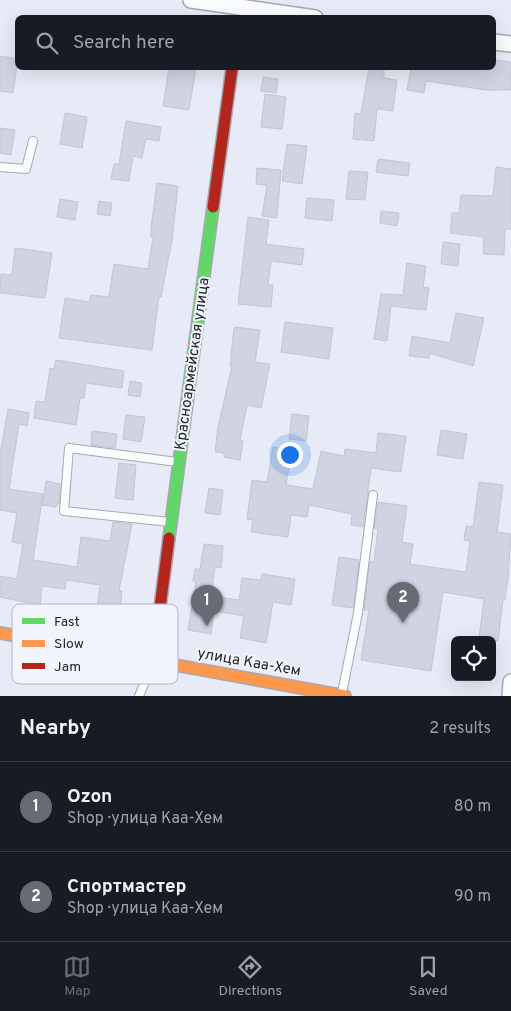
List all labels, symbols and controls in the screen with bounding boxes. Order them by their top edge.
search box [15,15,496,70]
icon: search [33,29,61,57]
text: Search here [73,31,175,55]
street label: Красноармейская улица [171,276,215,452]
your location [277,442,303,468]
pin: 2 [387,582,419,623]
pin: 1 [191,585,223,626]
legend [12,604,178,684]
text: Fast [54,614,80,631]
text: Slow [54,636,84,653]
map controls [451,636,496,681]
button: locate [451,636,496,681]
street label: улица Каа-Хем [196,645,302,681]
text: Jam [54,659,81,676]
text: Nearby [20,715,91,742]
text: 2 results [429,719,491,739]
text: Ozon [67,785,112,809]
text: 1 [33,797,39,817]
text: 80 m [454,797,491,817]
text: Shop · улица Каа-Хем [67,809,223,829]
text: Спортмастер [67,875,187,899]
text: 2 [31,887,41,907]
text: 90 m [454,887,491,907]
text: Shop · улица Каа-Хем [67,899,223,919]
tab: Map [63,953,91,1000]
tab: Directions [218,953,282,1000]
tab: Saved [409,953,448,1000]

